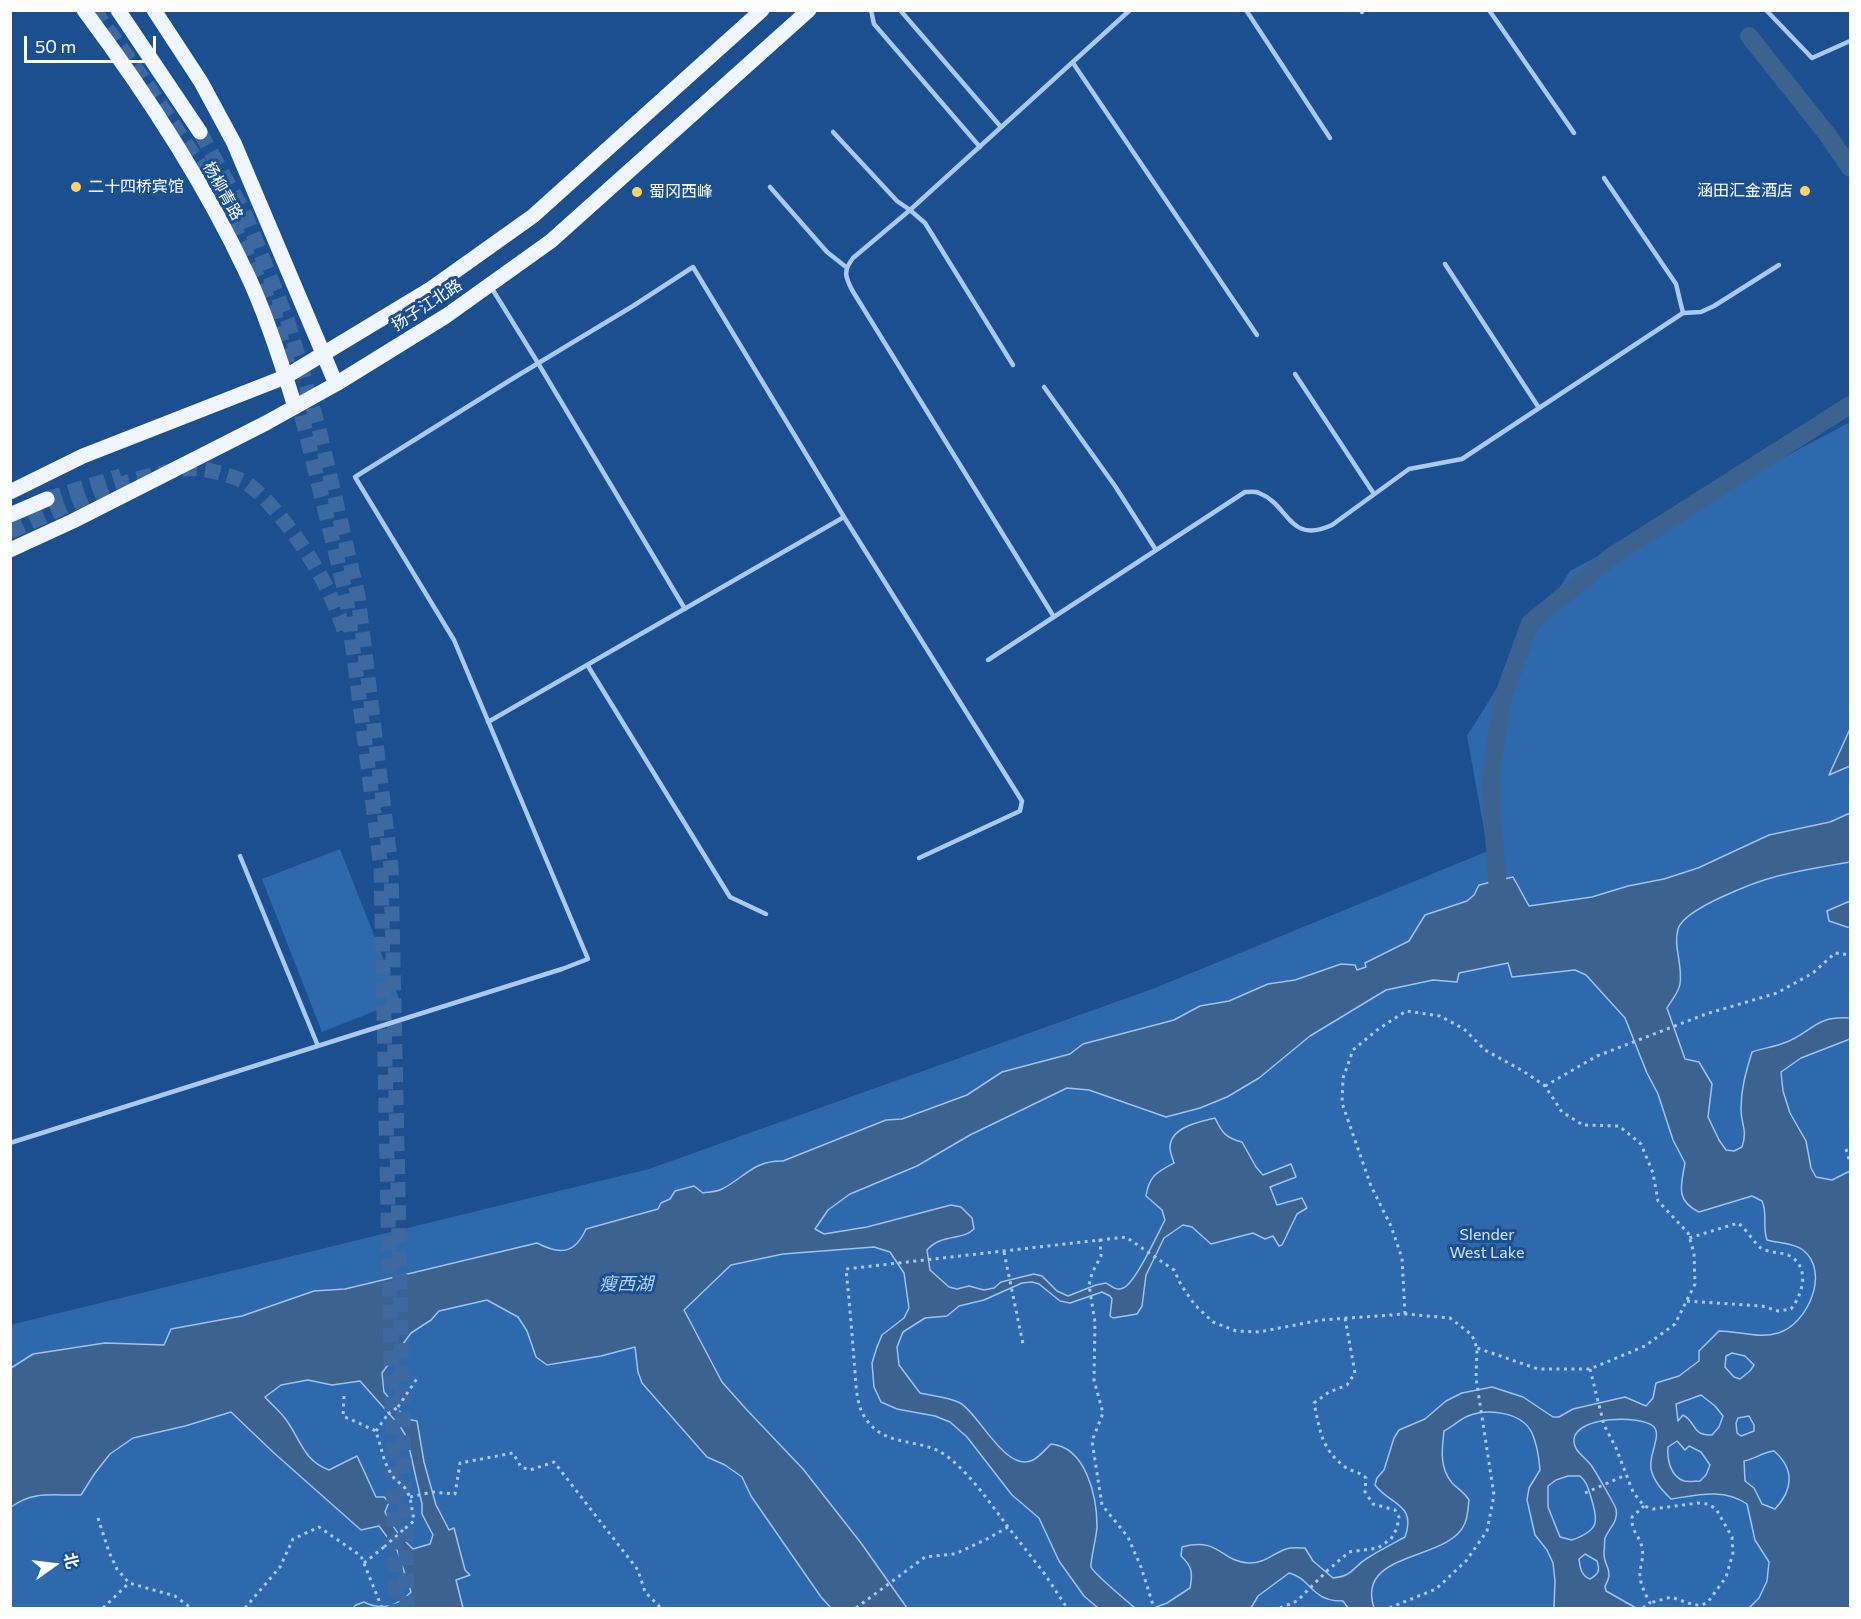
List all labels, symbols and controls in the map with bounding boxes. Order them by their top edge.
scale bar [27,24,159,62]
text: 50 m [35,35,76,57]
street label: 杨柳青路 [199,158,247,224]
place label: 二十四桥宾馆 [88,177,184,197]
marker: 二十四桥宾馆 [69,180,83,194]
place label: 涵田汇金酒店 [1697,181,1793,201]
place label: 蜀冈西峰 [649,182,713,202]
marker: 涵田汇金酒店 [1798,184,1812,198]
marker: 蜀冈西峰 [630,185,644,199]
street label: 扬子江北路 [388,275,466,335]
park label: Slender West Lake [1450,1225,1524,1263]
water label: 瘦西湖 [599,1273,653,1295]
north arrow [24,1535,84,1595]
text: 北 [61,1550,83,1571]

